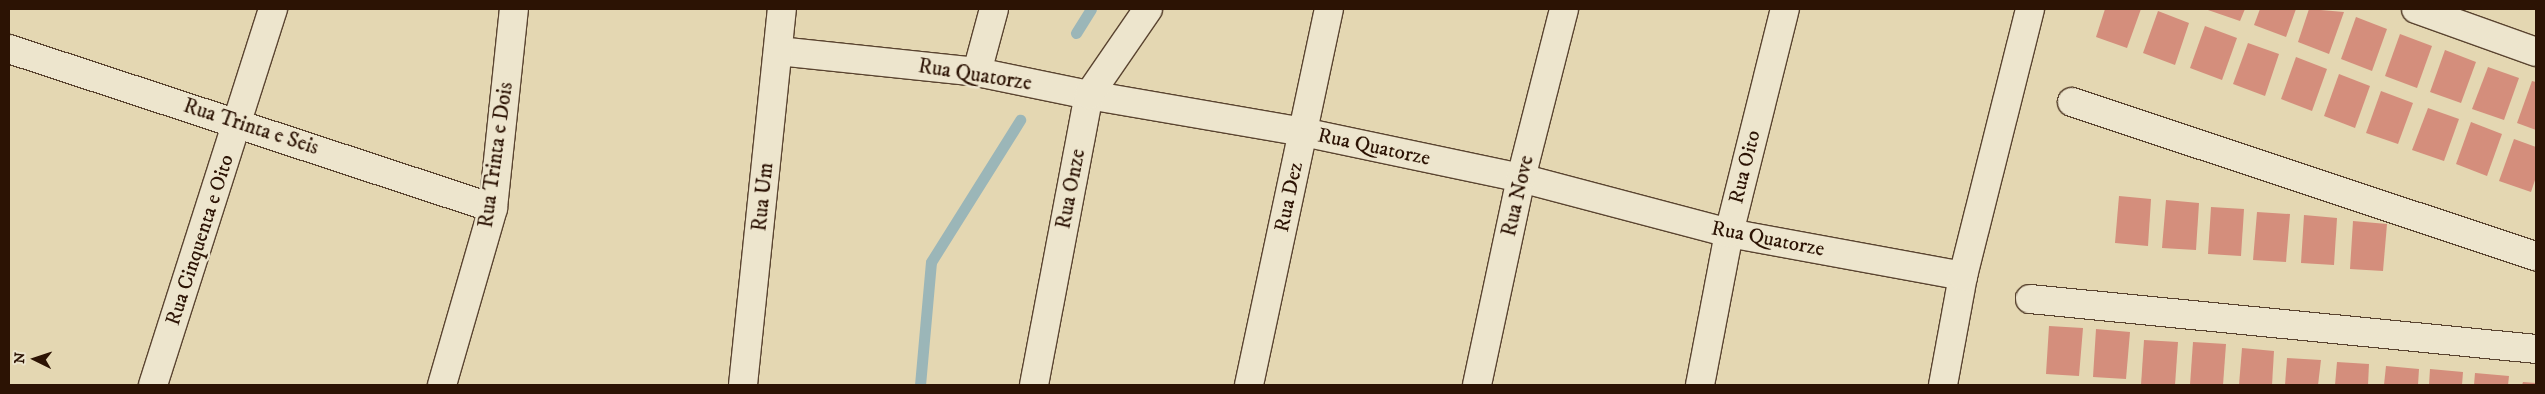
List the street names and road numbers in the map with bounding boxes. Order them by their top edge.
street label: Rua Quatorze [916,54,1034,96]
street label: Rua Trinta e Dois [473,80,519,230]
street label: Rua Trinta e Seis [180,93,322,161]
street label: Rua Quatorze [1315,123,1433,171]
street label: Rua Oito [1724,128,1766,206]
street label: Rua Onze [1051,147,1091,231]
street label: Rua Cinquenta e Oito [160,151,240,329]
street label: Rua Nove [1496,153,1540,239]
street label: Rua Dez [1269,160,1309,234]
street label: Rua Um [747,161,779,233]
street label: Rua Quatorze [1709,216,1827,262]

